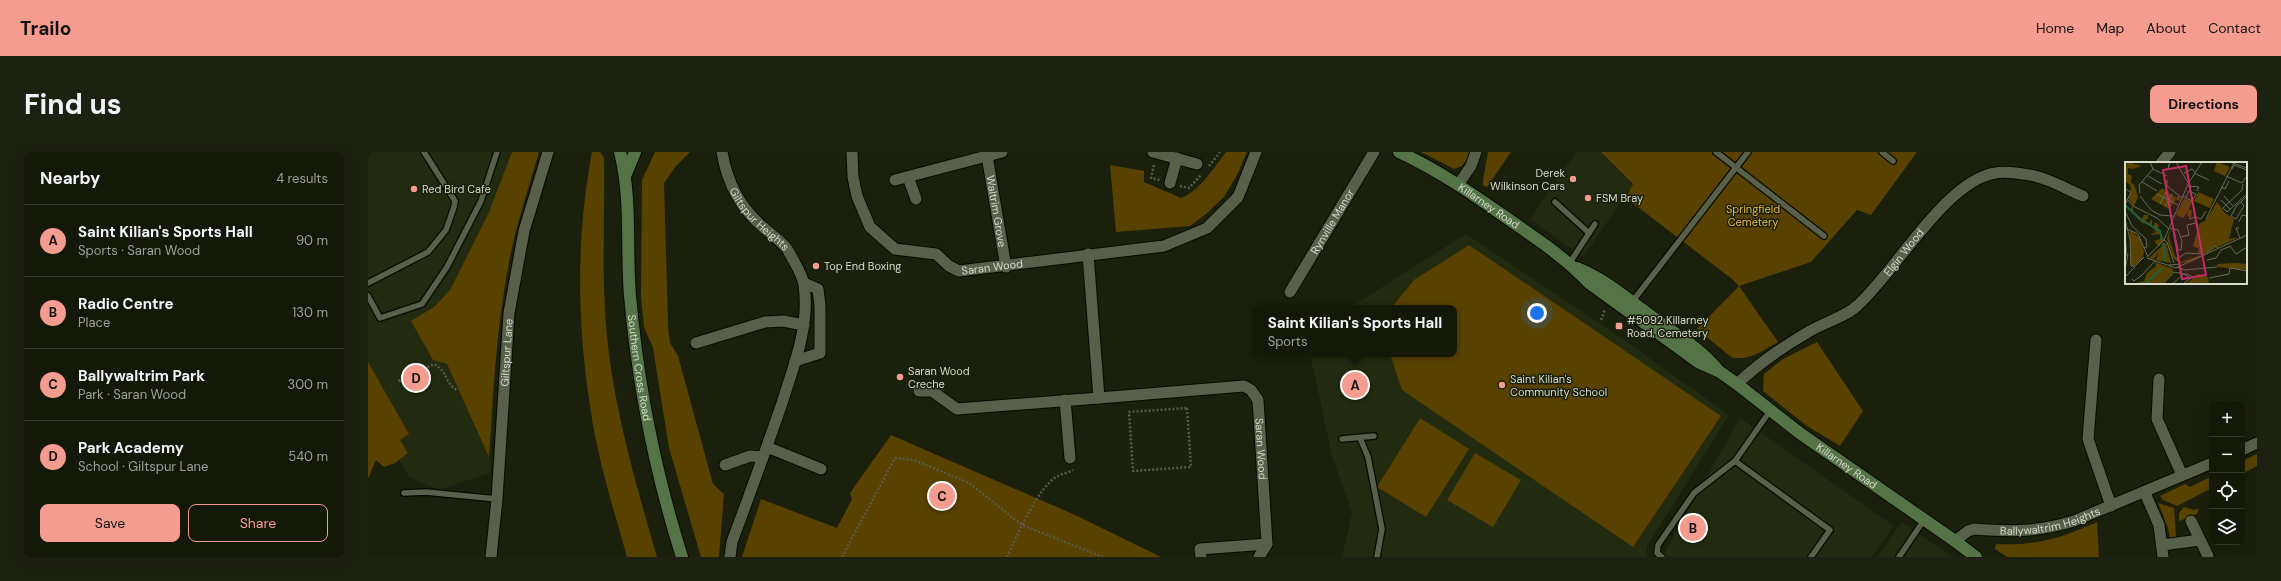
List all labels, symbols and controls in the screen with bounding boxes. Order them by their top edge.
text: Trailo [20,16,71,41]
text: Home [2036,19,2074,37]
text: Map [2096,19,2124,37]
text: About [2146,19,2186,37]
text: Contact [2208,19,2261,37]
button: Directions [2150,85,2257,123]
text: Find us [24,86,122,123]
inset map [2125,162,2247,284]
place label: Derek Wilkinson Cars [1490,166,1565,193]
text: Nearby [40,167,100,189]
text: 4 results [276,170,328,187]
street label: Waltrim Grove [983,174,1009,248]
marker: Derek Wilkinson Cars [1568,174,1578,184]
street label: Killarney Road [1456,180,1522,232]
place label: Red Bird Cafe [422,182,491,196]
marker: Red Bird Cafe [409,184,419,194]
street label: Giltspur Heights [727,185,793,253]
street label: Rynville Manor [1307,187,1357,257]
place label: FSM Bray [1596,191,1643,205]
marker: FSM Bray [1583,193,1593,203]
park label: Springfield Cemetery [1726,202,1780,229]
text: Saint Kilian's Sports Hall [78,222,253,242]
street label: Elgin Wood [1880,226,1927,279]
text: A [48,232,58,249]
text: 90 m [296,232,328,249]
text: Sports · Saran Wood [78,242,200,259]
street label: Saran Wood [961,256,1024,278]
place label: Top End Boxing [824,259,901,273]
marker: Top End Boxing [811,261,821,271]
text: Radio Centre [78,294,173,314]
your location [1527,303,1547,323]
text: B [49,304,57,321]
text: 130 m [292,304,328,321]
popup [1253,305,1457,357]
text: Saint Kilian's Sports Hall [1268,313,1442,333]
place label: #5092 Killarney Road, Cemetery [1627,313,1709,340]
text: Place [78,314,110,331]
street label: Southern Cross Road [625,314,654,422]
street label: Giltspur Lane [497,318,516,387]
marker: #5092 Killarney Road, Cemetery [1614,321,1624,331]
text: Sports [1268,333,1307,350]
pin: D [403,363,429,393]
place label: Saran Wood Creche [908,364,970,391]
text: Ballywaltrim Park [78,366,205,386]
pin: A [1342,370,1368,400]
marker: Saran Wood Creche [895,372,905,382]
place label: Saint Kilian's Community School [1510,372,1607,399]
text: C [48,376,58,393]
text: 300 m [287,376,328,393]
marker: Saint Kilian's Community School [1497,380,1507,390]
text: Park · Saran Wood [78,386,186,403]
map controls [2209,401,2245,545]
button: + [2209,401,2245,437]
street label: Saran Wood [1252,417,1270,480]
button: − [2209,437,2245,473]
text: Park Academy [78,438,184,458]
street label: Killarney Road [1813,440,1880,492]
text: D [48,448,58,465]
text: 540 m [288,448,328,465]
text: School · Giltspur Lane [78,458,208,475]
button: locate [2209,473,2245,509]
pin: C [929,481,955,511]
button: Save [40,504,180,542]
button: Share [188,504,328,542]
street label: Ballywaltrim Heights [2000,504,2102,538]
button: layers [2209,509,2245,545]
pin: B [1680,513,1706,543]

